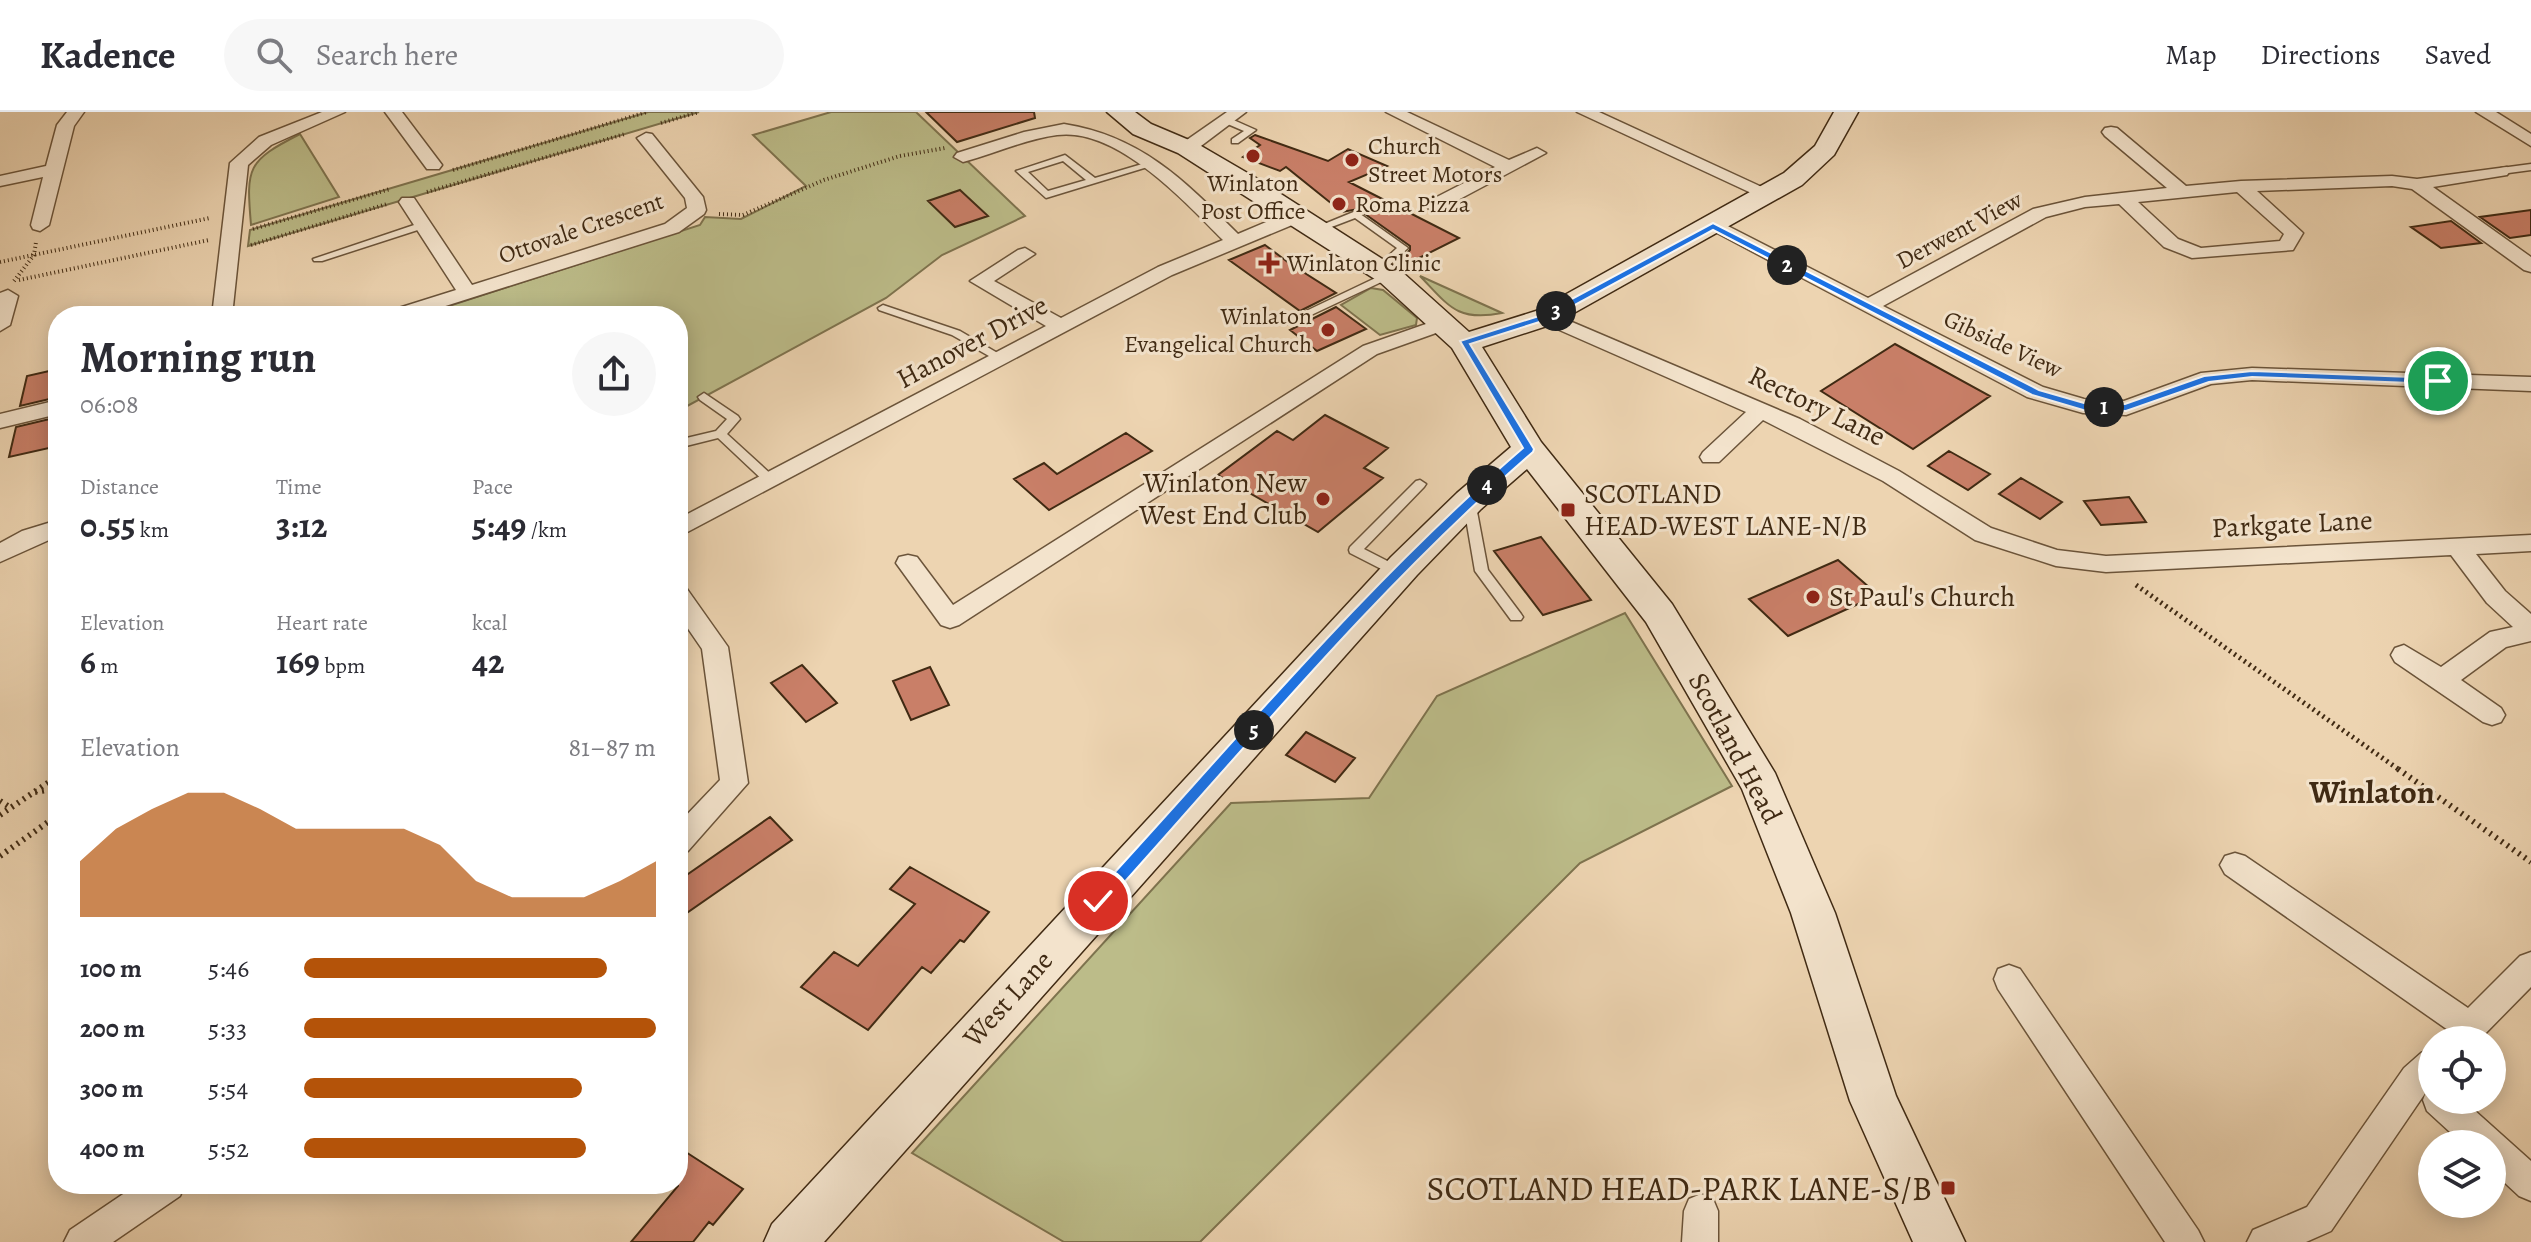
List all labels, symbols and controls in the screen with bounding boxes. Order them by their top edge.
search box [224,19,784,91]
text: Kadence [40,29,176,81]
icon: search [252,33,296,77]
text: Search here [316,35,458,75]
text: Map [2165,36,2216,74]
text: Directions [2260,36,2381,74]
text: Saved [2425,36,2491,74]
place label: Church Street Motors [1368,130,1502,190]
marker: Winlaton Post Office [1244,147,1262,165]
marker: Church Street Motors [1343,151,1361,169]
place label: Winlaton Post Office [1201,167,1305,227]
street label: Derwent View [1890,183,2028,277]
street label: Ottovale Crescent [494,185,668,271]
place label: Roma Pizza [1355,188,1471,220]
marker: Roma Pizza [1330,195,1348,213]
pin: 2 [1767,245,1807,285]
place label: Winlaton Clinic [1286,247,1441,279]
text: 2 [1782,250,1792,280]
marker: Winlaton Clinic [1258,252,1280,274]
street label: Hanover Drive [890,286,1054,398]
pin: 3 [1536,291,1576,331]
text: 3 [1551,296,1561,326]
place label: Winlaton Evangelical Church [1124,300,1312,360]
street label: Gibside View [1938,303,2068,385]
marker: Winlaton Evangelical Church [1319,321,1337,339]
text: Morning run [80,327,316,387]
button: share [572,332,656,416]
pin [2404,347,2472,415]
street label: Rectory Lane [1742,356,1892,456]
icon: arrive [2416,359,2460,403]
text: 06:08 [80,387,139,422]
pin: 1 [2084,387,2124,427]
text: 1 [2100,392,2108,422]
place label: Winlaton New West End Club [1138,464,1307,534]
pin: 4 [1467,465,1507,505]
text: 4 [1482,470,1492,500]
text: Distance [80,472,159,502]
text: Time [276,472,322,502]
text: Pace [472,472,513,502]
place label: SCOTLAND HEAD-WEST LANE-N/B [1584,475,1867,545]
marker: Winlaton New West End Club [1314,490,1332,508]
marker: SCOTLAND HEAD-WEST LANE-N/B [1559,501,1577,519]
street label: Parkgate Lane [2211,501,2373,547]
text: 0.55 [80,502,136,549]
text: 3:12 [276,502,327,549]
text: 5:49 [472,502,526,549]
text: km [136,515,169,545]
text: /km [526,515,567,545]
place label: St Paul's Church [1829,578,2015,616]
marker: St Paul's Church [1804,588,1822,606]
text: Elevation [80,608,164,638]
text: Heart rate [276,608,368,638]
text: kcal [472,608,507,638]
text: 6 [80,638,96,685]
text: 169 [276,638,320,685]
text: 42 [472,638,504,685]
text: m [96,651,119,681]
text: bpm [320,651,365,681]
street label: Scotland Head [1679,666,1791,831]
pin: 5 [1234,710,1274,750]
text: 5 [1249,715,1259,745]
text: Elevation [80,730,180,765]
text: 81–87 m [568,730,656,765]
district label: Winlaton [2308,770,2435,814]
pin [1064,867,1132,935]
icon: check [1076,879,1120,923]
street label: West Lane [954,943,1062,1056]
text: 100 m [80,951,142,986]
text: 5:46 [208,951,249,986]
text: 200 m [80,1011,145,1046]
text: 5:33 [208,1011,247,1046]
map controls [2418,1026,2506,1218]
button: locate [2418,1026,2506,1114]
text: 300 m [80,1071,144,1106]
text: 5:54 [208,1071,248,1106]
button: layers [2418,1130,2506,1218]
text: 400 m [80,1131,145,1166]
text: 5:52 [208,1131,249,1166]
place label: SCOTLAND HEAD-PARK LANE-S/B [1427,1165,1932,1212]
marker: SCOTLAND HEAD-PARK LANE-S/B [1939,1179,1957,1197]

